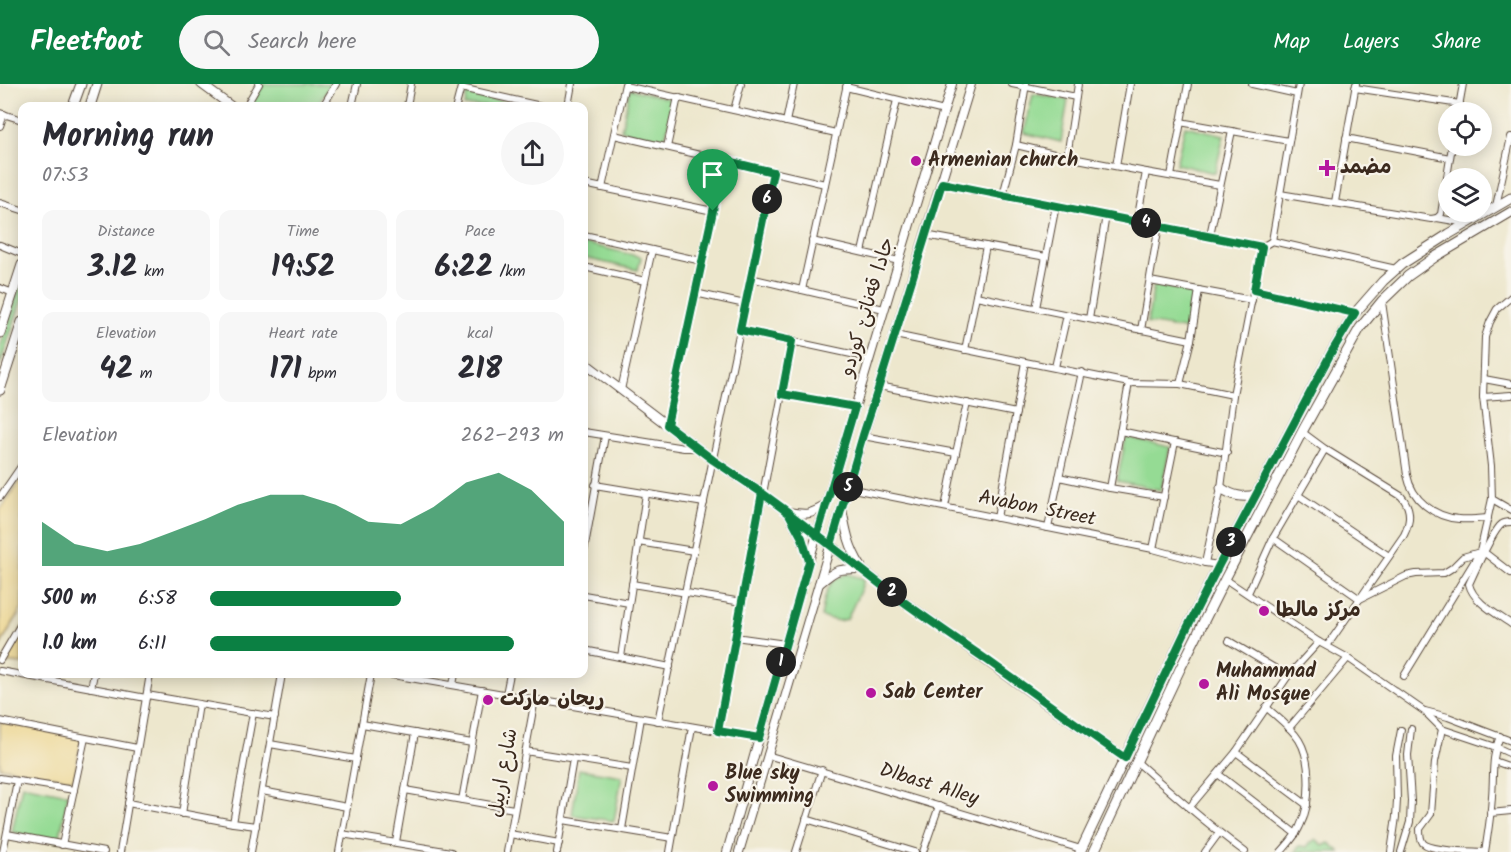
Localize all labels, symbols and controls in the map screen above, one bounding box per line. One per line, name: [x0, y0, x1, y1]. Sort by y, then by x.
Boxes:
search box: [179, 15, 599, 69]
text: Fleetfoot: [30, 20, 143, 65]
text: Search here: [248, 25, 356, 60]
icon: search: [200, 26, 233, 59]
text: Map: [1273, 26, 1310, 59]
text: Layers: [1343, 26, 1399, 59]
text: Share: [1432, 26, 1481, 59]
map controls: [1438, 102, 1492, 222]
button: locate: [1438, 102, 1492, 156]
text: Morning run: [42, 111, 214, 164]
button: share: [501, 122, 564, 185]
place label: Armenian church: [928, 145, 1078, 177]
pin: [687, 149, 738, 211]
place label: مضمد: [1340, 152, 1391, 184]
marker: Armenian church: [909, 154, 923, 168]
icon: arrive: [696, 158, 729, 191]
marker: مضمد: [1318, 159, 1336, 177]
text: 07:53: [42, 160, 88, 192]
button: layers: [1438, 168, 1492, 222]
pin: 6: [752, 184, 782, 214]
text: 6: [763, 186, 771, 211]
pin: 4: [1131, 208, 1161, 238]
text: 4: [1142, 210, 1150, 235]
text: Distance: [97, 219, 155, 244]
text: Time: [287, 219, 319, 244]
text: Pace: [465, 219, 495, 244]
street label: جادا قەناتێ کوردو: [831, 234, 904, 382]
text: 3.12: [88, 244, 138, 292]
text: 19:52: [271, 244, 335, 292]
text: 6:22: [435, 244, 493, 292]
text: km: [138, 259, 164, 284]
text: /km: [493, 259, 525, 284]
text: Elevation: [96, 321, 156, 346]
text: Heart rate: [268, 321, 338, 346]
text: kcal: [467, 321, 493, 346]
text: 42: [100, 346, 133, 394]
text: 171: [269, 346, 302, 394]
text: 218: [458, 346, 502, 394]
text: m: [133, 361, 153, 386]
text: bpm: [302, 361, 337, 386]
text: Elevation: [42, 420, 118, 452]
text: 262–293 m: [461, 420, 564, 452]
pin: 5: [833, 472, 863, 502]
text: 5: [844, 474, 852, 499]
street label: Avabon Street: [976, 482, 1099, 536]
pin: 3: [1216, 527, 1246, 557]
text: 3: [1227, 529, 1235, 554]
pin: 2: [877, 577, 907, 607]
text: 2: [887, 579, 897, 604]
text: 500 m: [42, 583, 97, 615]
text: 6:58: [138, 583, 177, 615]
place label: مركز مالطا: [1276, 595, 1361, 627]
marker: مركز مالطا: [1257, 604, 1271, 618]
text: 1.0 km: [42, 628, 97, 660]
text: 6:11: [138, 628, 167, 660]
pin: 1: [766, 647, 796, 677]
text: 1: [779, 649, 783, 674]
place label: Muhammad Ali Mosque: [1216, 656, 1317, 711]
place label: Sab Center: [883, 677, 983, 709]
marker: Muhammad Ali Mosque: [1197, 677, 1211, 691]
place label: ريحان ماركت: [500, 684, 604, 716]
marker: Sab Center: [864, 686, 878, 700]
marker: ريحان ماركت: [481, 693, 495, 707]
street label: شارع اربيل: [480, 726, 528, 820]
street label: Dlbast Alley: [875, 755, 983, 815]
place label: Blue sky Swimming: [725, 758, 814, 813]
marker: Blue sky Swimming: [706, 779, 720, 793]

